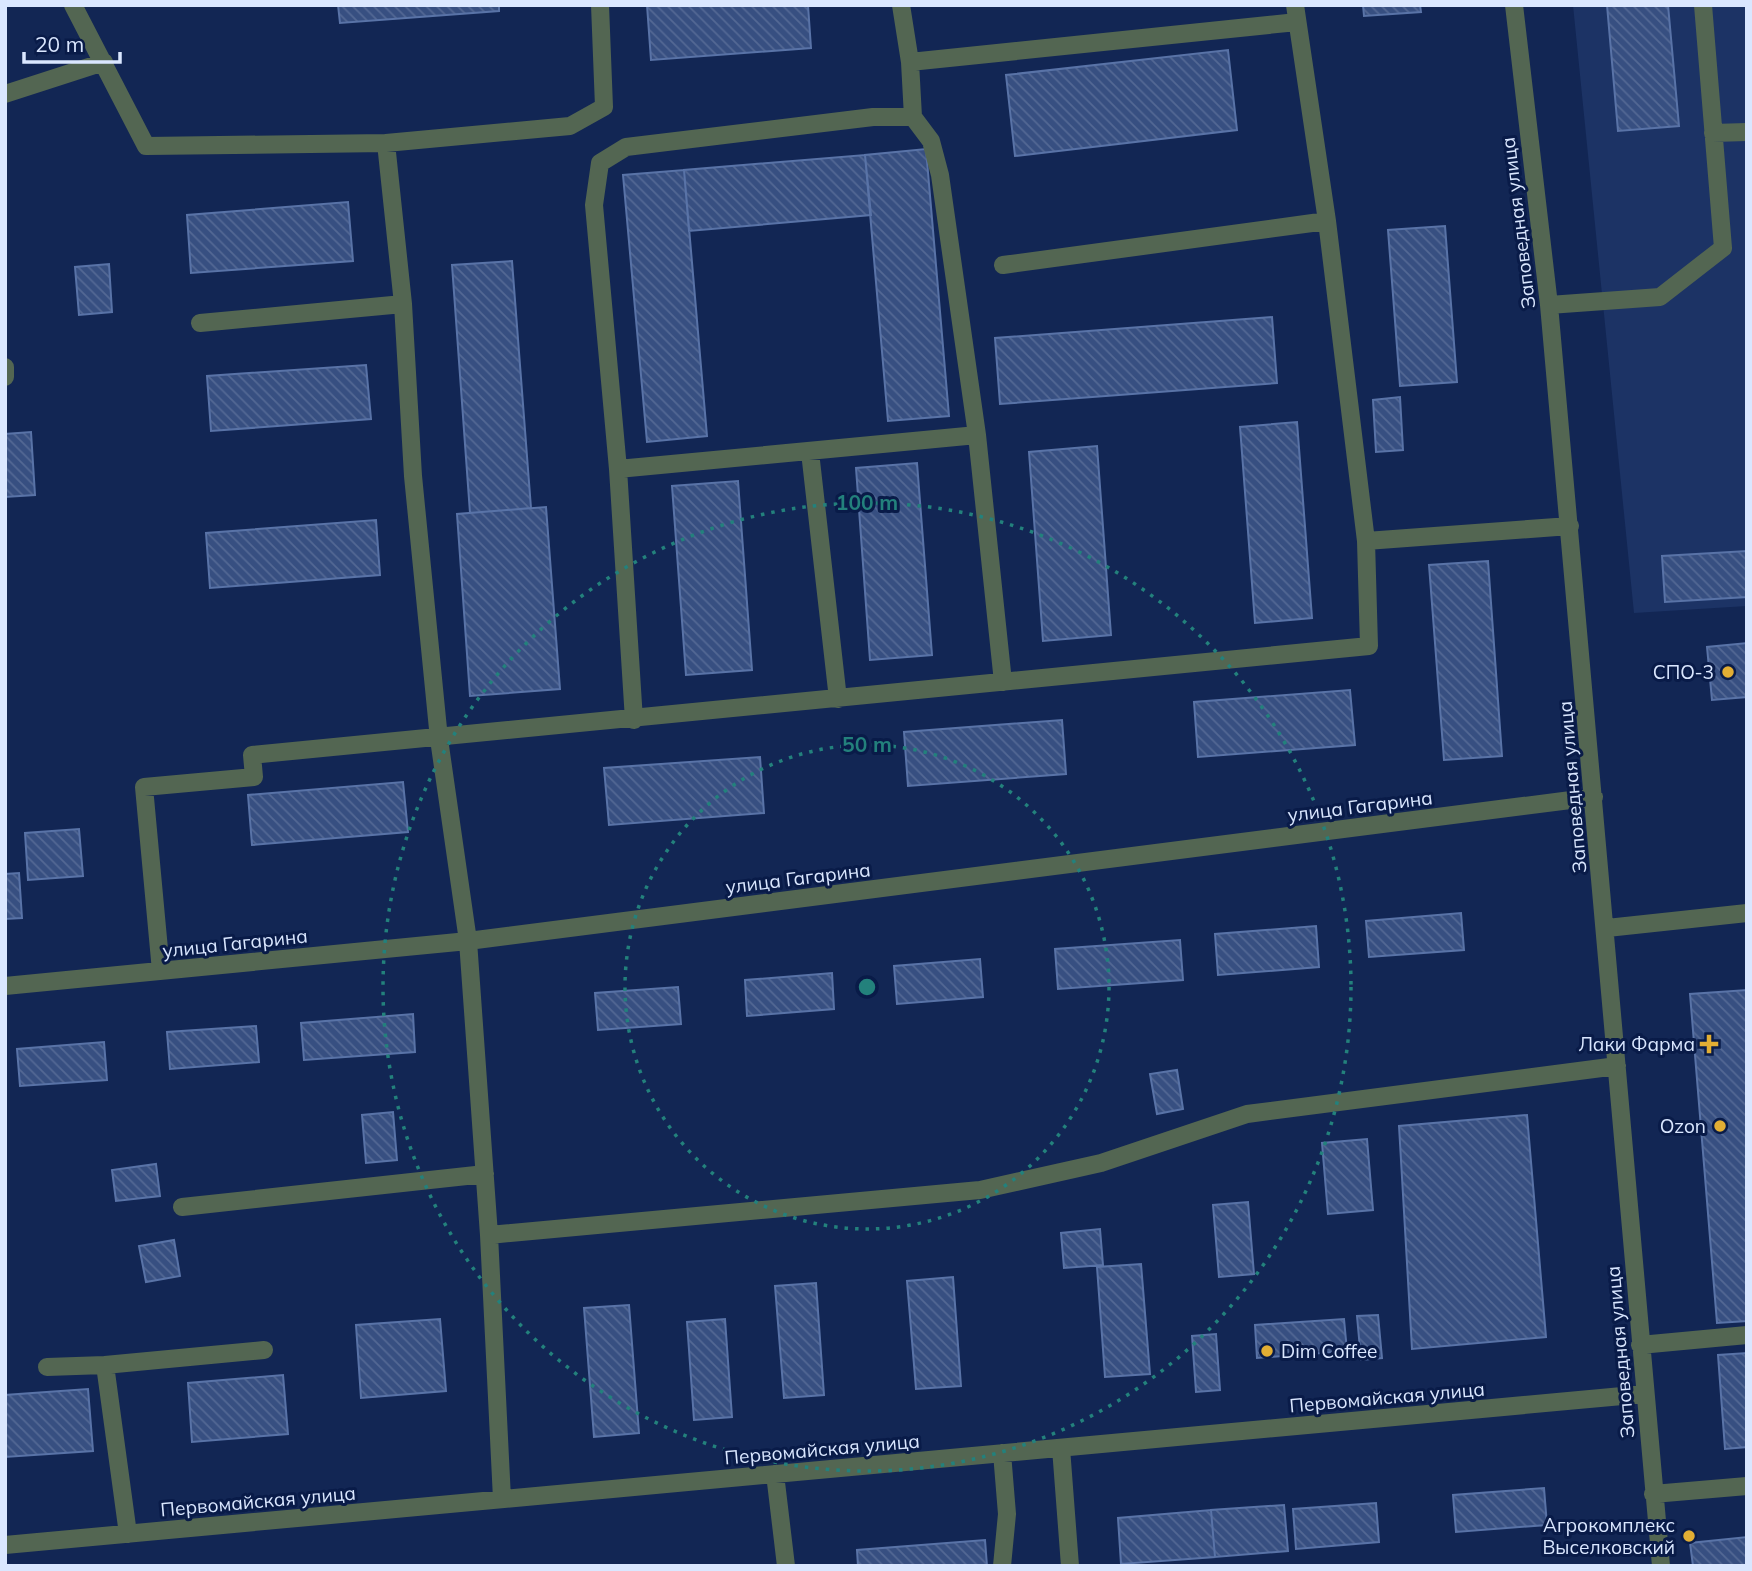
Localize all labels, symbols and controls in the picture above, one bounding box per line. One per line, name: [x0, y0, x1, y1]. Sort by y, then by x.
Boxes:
scale bar: [24, 21, 121, 65]
text: 20 m: [35, 31, 84, 57]
street label: Заповедная улица: [1496, 136, 1540, 310]
text: 100 m: [836, 489, 898, 515]
place label: СПО-3: [1653, 660, 1714, 684]
marker: СПО-3: [1720, 664, 1736, 680]
street label: Заповедная улица: [1553, 700, 1591, 874]
text: 50 m: [842, 731, 892, 757]
street label: улица Гагарина: [1286, 785, 1434, 827]
street label: улица Гагарина: [724, 857, 872, 899]
street label: улица Гагарина: [161, 923, 309, 963]
centre of rings: [855, 975, 879, 999]
place label: Лаки Фарма: [1578, 1032, 1695, 1056]
marker: Лаки Фарма: [1701, 1036, 1717, 1052]
place label: Ozon: [1660, 1114, 1706, 1138]
marker: Ozon: [1712, 1118, 1728, 1134]
street label: Заповедная улица: [1601, 1265, 1639, 1439]
place label: Dim Coffee: [1281, 1339, 1377, 1363]
marker: Dim Coffee: [1259, 1343, 1275, 1359]
street label: Первомайская улица: [1288, 1376, 1486, 1418]
street label: Первомайская улица: [723, 1428, 921, 1470]
street label: Первомайская улица: [159, 1480, 357, 1522]
place label: Агрокомплекс Выселковский: [1542, 1513, 1675, 1559]
marker: Агрокомплекс Выселковский: [1681, 1528, 1697, 1544]

